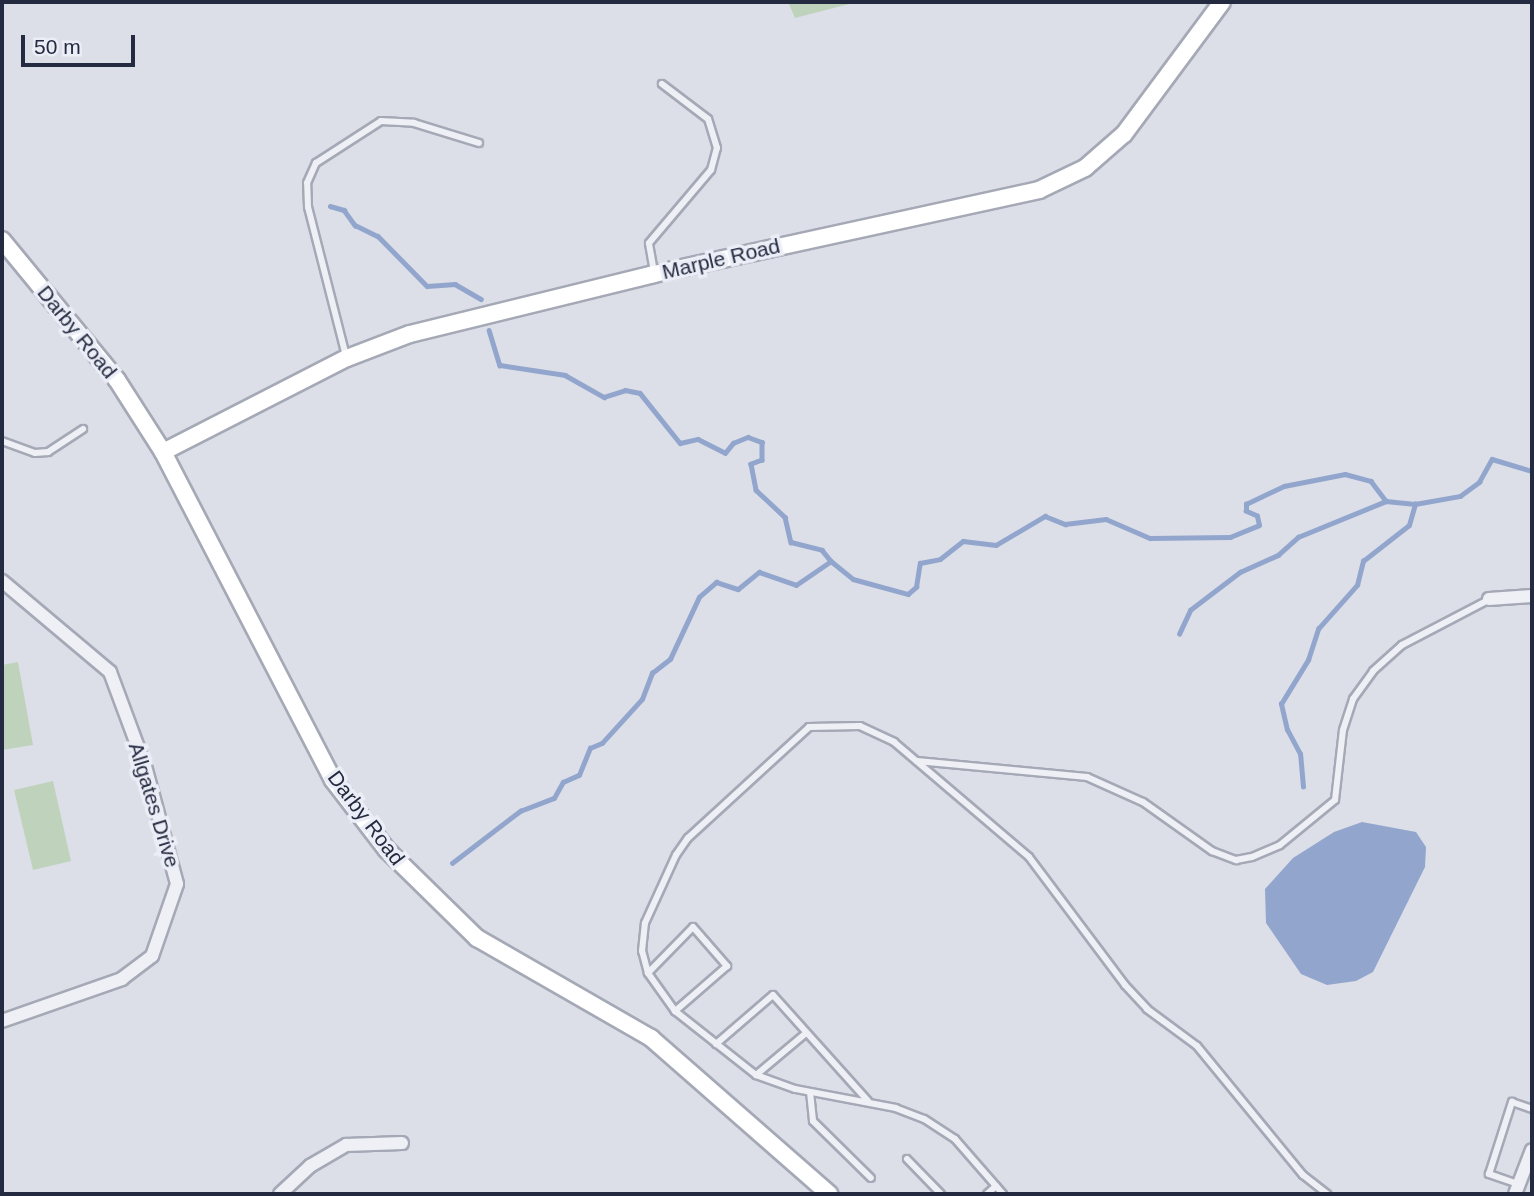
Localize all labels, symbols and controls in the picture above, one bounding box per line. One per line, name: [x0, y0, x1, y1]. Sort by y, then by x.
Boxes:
scale bar: [24, 21, 138, 65]
text: 50 m: [34, 35, 81, 58]
street label: Marple Road: [660, 233, 782, 285]
street label: Darby Road: [32, 281, 122, 383]
street label: Allgates Drive: [123, 739, 185, 871]
street label: Darby Road: [322, 766, 410, 870]

